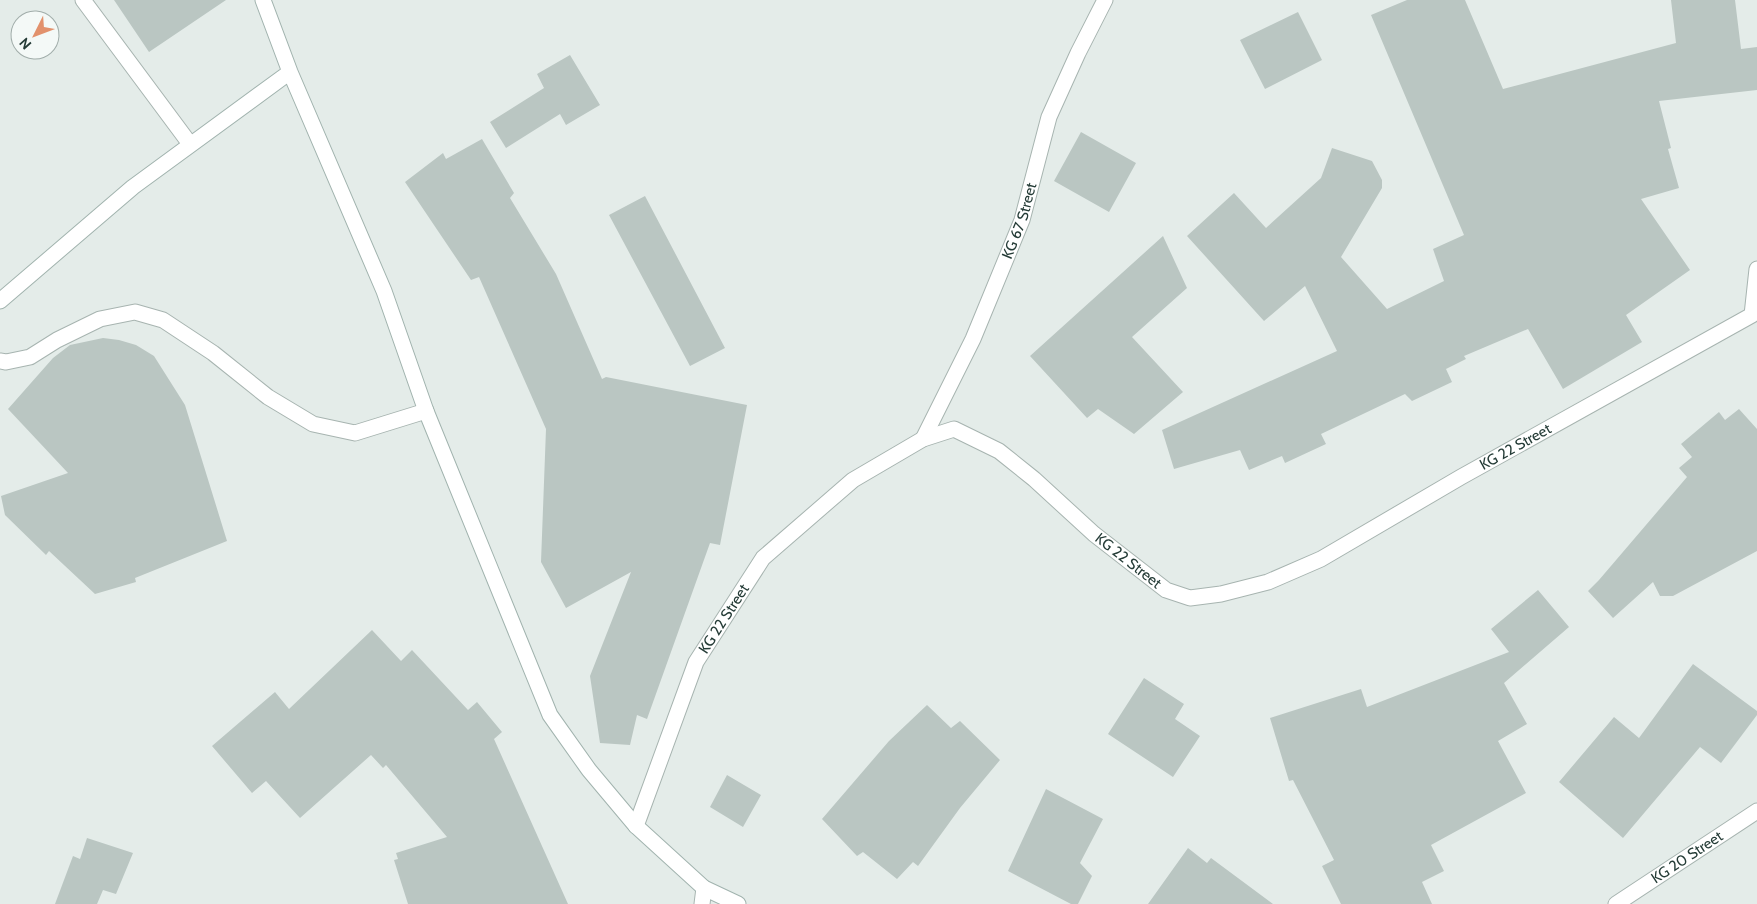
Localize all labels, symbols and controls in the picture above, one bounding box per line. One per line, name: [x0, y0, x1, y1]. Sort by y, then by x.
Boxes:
north arrow: [10, 10, 60, 60]
text: N: [15, 34, 35, 53]
street label: KG 67 Street: [998, 181, 1040, 262]
street label: KG 22 Street: [1476, 420, 1554, 474]
street label: KG 22 Street: [1092, 529, 1165, 592]
street label: KG 22 Street: [695, 581, 753, 657]
street label: KG 20 Street: [1648, 827, 1726, 887]

